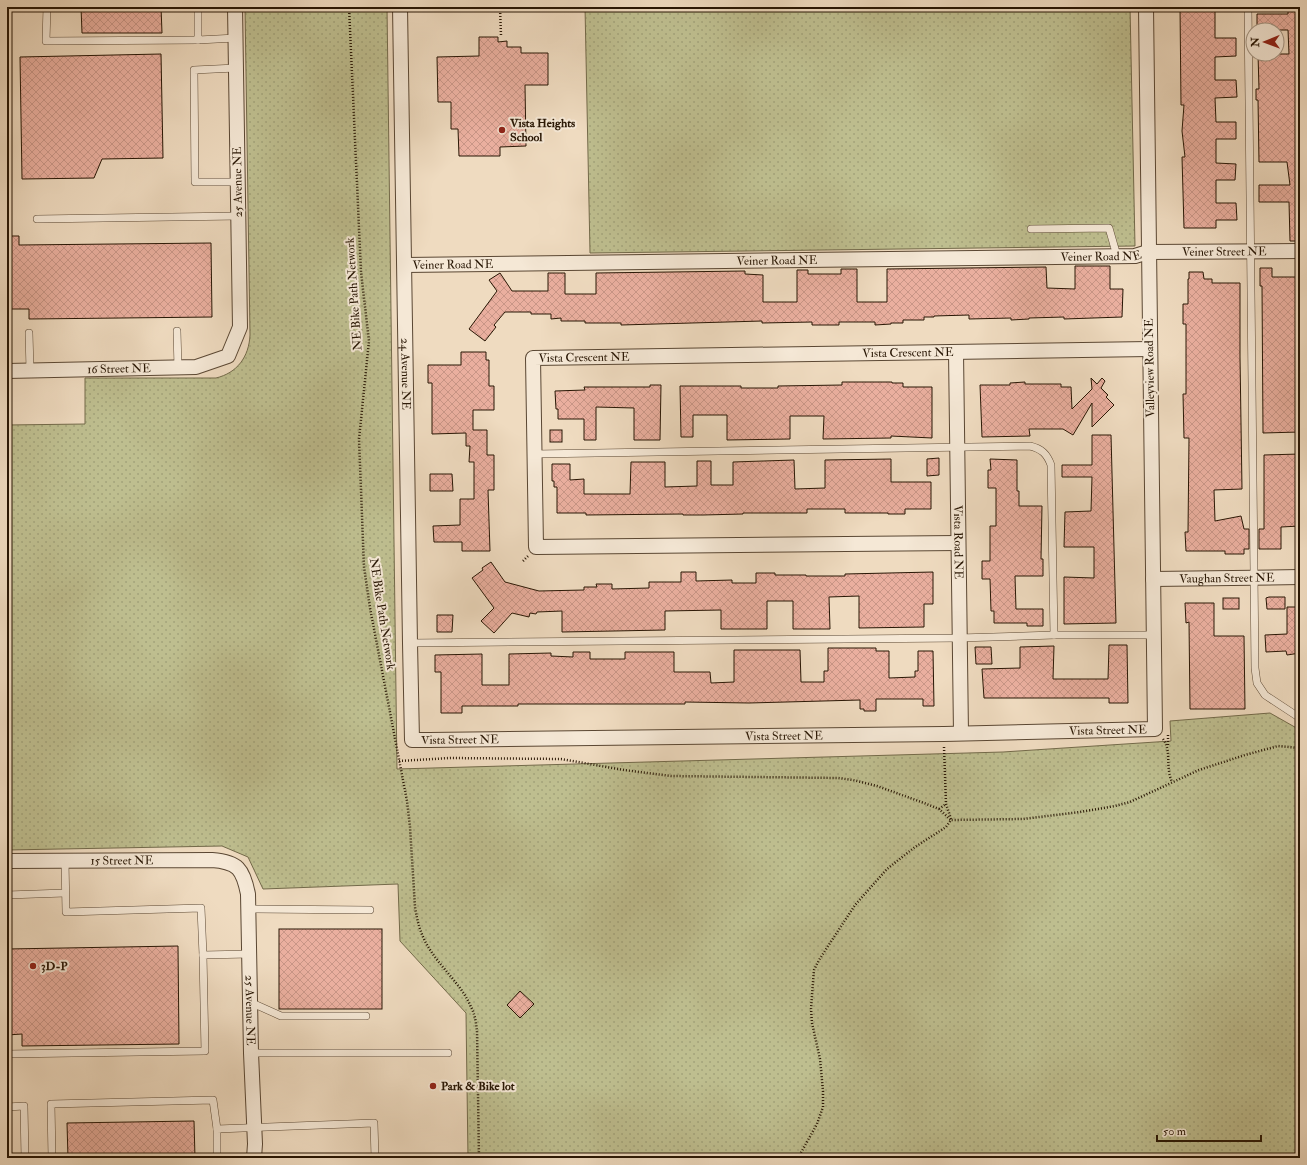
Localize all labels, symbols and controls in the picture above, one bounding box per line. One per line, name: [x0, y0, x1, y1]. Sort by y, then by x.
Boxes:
north arrow: [1245, 22, 1285, 62]
text: N: [1249, 36, 1262, 48]
place label: Vista Heights School: [509, 116, 575, 145]
marker: Vista Heights School: [497, 125, 507, 135]
street label: 25 Avenue NE: [230, 146, 246, 217]
street label: NE Bike Path Network: [343, 237, 365, 351]
street label: Veiner Street NE: [1182, 244, 1267, 259]
street label: Veiner Road NE: [1060, 247, 1144, 264]
street label: Veiner Road NE: [736, 252, 818, 268]
street label: Veiner Road NE: [412, 256, 494, 272]
street label: Valleyview Road NE: [1142, 318, 1158, 418]
street label: 24 Avenue NE: [398, 338, 414, 410]
street label: Vista Crescent NE: [862, 344, 954, 361]
street label: Vista Crescent NE: [538, 349, 630, 365]
street label: 16 Street NE: [87, 360, 151, 377]
street label: Vista Road NE: [951, 505, 966, 580]
street label: NE Bike Path Network: [366, 557, 398, 671]
street label: Vaughan Street NE: [1179, 570, 1275, 586]
street label: Vista Street NE: [1069, 722, 1147, 739]
street label: Vista Street NE: [745, 728, 823, 744]
street label: Vista Street NE: [421, 732, 499, 748]
street label: 15 Street NE: [90, 853, 154, 868]
place label: 3D-P: [41, 959, 67, 974]
marker: 3D-P: [28, 961, 38, 971]
street label: 25 Avenue NE: [242, 975, 258, 1046]
place label: Park & Bike lot: [441, 1079, 515, 1094]
marker: Park & Bike lot: [428, 1081, 438, 1091]
scale bar: [1157, 1117, 1261, 1143]
text: 50 m: [1163, 1124, 1187, 1139]

